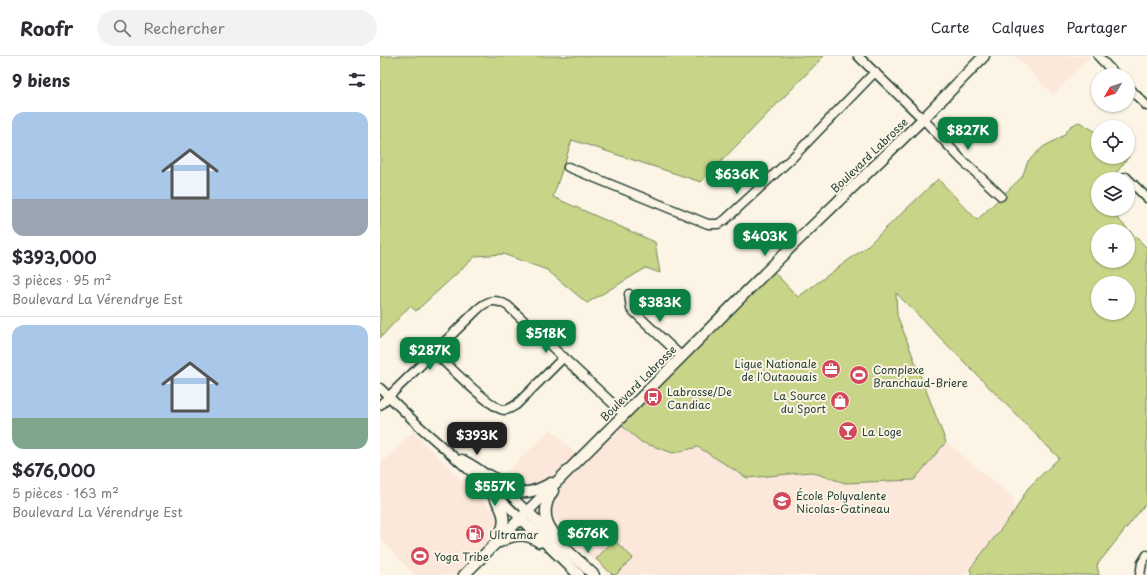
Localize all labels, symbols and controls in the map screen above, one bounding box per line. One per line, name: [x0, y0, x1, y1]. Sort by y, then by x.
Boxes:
search box: [97, 10, 377, 46]
text: Roofr: [20, 14, 73, 42]
text: Rechercher: [143, 16, 225, 39]
icon: search: [111, 17, 133, 39]
text: Carte: [931, 17, 970, 38]
text: Calques: [992, 17, 1044, 38]
text: Partager: [1066, 17, 1127, 38]
text: 9 biens: [12, 67, 70, 93]
north arrow: [1091, 68, 1135, 112]
map controls: [1091, 68, 1135, 320]
icon: filters: [346, 69, 368, 91]
street label: Boulevard Labrosse: [827, 113, 912, 196]
pin: $827K: [940, 117, 996, 151]
text: $827K: [947, 120, 989, 139]
button: locate: [1091, 120, 1135, 164]
icon: home: [154, 138, 226, 210]
pin: $636K: [709, 161, 765, 195]
text: $636K: [715, 164, 759, 183]
button: layers: [1091, 172, 1135, 216]
pin: $403K: [737, 223, 793, 257]
button: +: [1091, 224, 1135, 268]
text: $403K: [743, 226, 787, 245]
text: $393,000: [12, 244, 97, 270]
text: 3 pièces · 95 m²: [12, 270, 112, 289]
button: −: [1091, 276, 1135, 320]
text: Boulevard La Vérendrye Est: [12, 289, 183, 308]
pin: $383K: [632, 289, 688, 323]
text: $383K: [639, 292, 681, 311]
pin: $518K: [518, 320, 574, 354]
text: $518K: [526, 323, 566, 342]
pin: $287K: [402, 337, 458, 371]
text: $287K: [409, 340, 451, 359]
street label: Boulevard Labrosse: [596, 341, 680, 425]
icon: home: [154, 351, 226, 423]
place label: Ligue Nationale de l'Outaouais: [734, 355, 817, 385]
office icon: Ligue Nationale de l'Outaouais: [820, 358, 842, 380]
place label: Complexe Branchaud-Briere: [873, 361, 968, 391]
sports icon: Complexe Branchaud-Briere: [848, 364, 870, 386]
place label: Labrosse/De Candiac: [667, 383, 732, 413]
bus stop icon: Labrosse/De Candiac: [642, 386, 664, 408]
place label: La Source du Sport: [773, 387, 827, 417]
shop icon: La Source du Sport: [829, 390, 851, 412]
bar icon: La Loge: [837, 420, 859, 442]
pin: $393K: [449, 422, 505, 456]
place label: La Loge: [862, 423, 902, 440]
text: $393K: [456, 425, 498, 444]
text: $676,000: [12, 457, 95, 483]
pin: $557K: [467, 473, 523, 507]
text: $557K: [474, 476, 516, 495]
text: 5 pièces · 163 m²: [12, 483, 119, 502]
place label: École Polyvalente Nicolas-Gatineau: [796, 487, 890, 517]
school or university icon: École Polyvalente Nicolas-Gatineau: [771, 490, 793, 512]
text: Boulevard La Vérendrye Est: [12, 502, 183, 521]
pin: $676K: [560, 520, 616, 554]
fuel station icon: Ultramar: [464, 523, 486, 545]
text: $676K: [567, 523, 609, 542]
place label: Ultramar: [489, 526, 538, 543]
sports icon: Yoga Tribe: [409, 545, 431, 567]
place label: Yoga Tribe: [434, 548, 489, 565]

